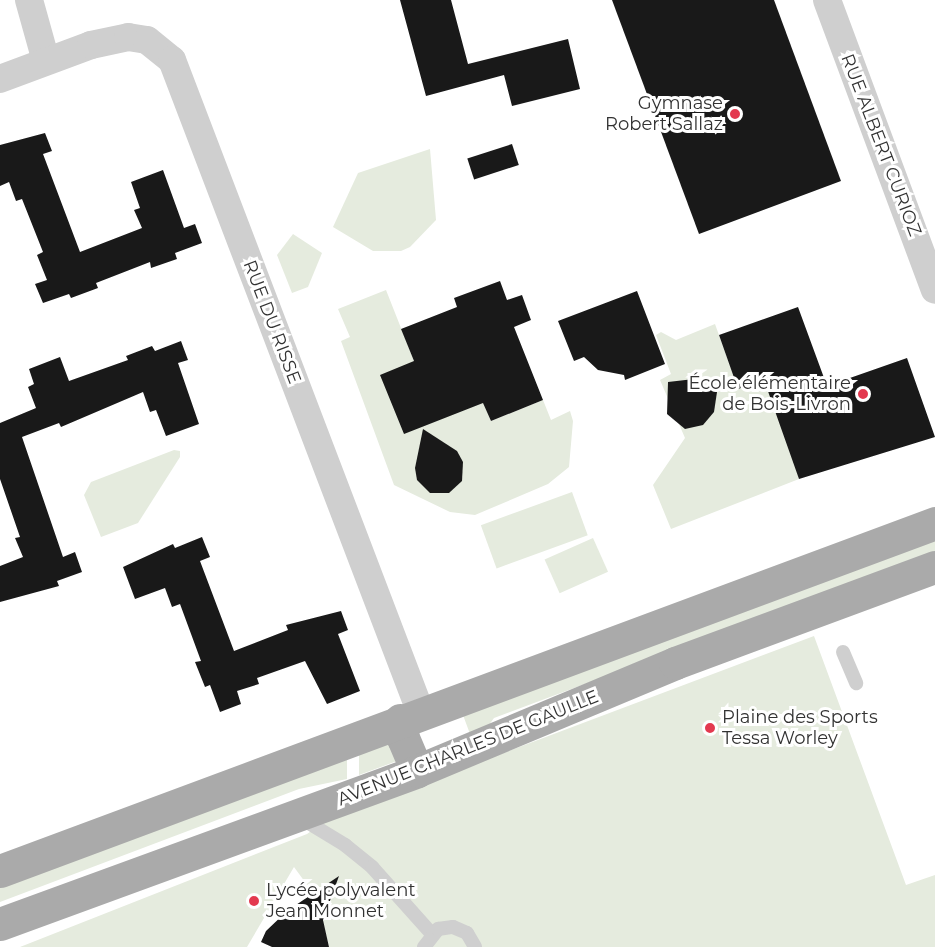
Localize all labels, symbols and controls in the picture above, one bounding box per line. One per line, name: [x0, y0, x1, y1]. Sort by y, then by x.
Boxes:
street label: RUE ALBERT CURIOZ: [836, 51, 926, 239]
place label: Gymnase Robert Sallaz: [605, 93, 723, 136]
marker: Gymnase Robert Sallaz: [728, 107, 742, 121]
street label: RUE DU RISSE: [239, 257, 305, 387]
place label: École élémentaire de Bois-Livron: [688, 373, 851, 416]
marker: École élémentaire de Bois-Livron: [856, 387, 870, 401]
street label: AVENUE CHARLES DE GAULLE: [334, 686, 602, 810]
place label: Plaine des Sports Tessa Worley: [722, 707, 878, 750]
marker: Plaine des Sports Tessa Worley: [703, 721, 717, 735]
place label: Lycée polyvalent Jean Monnet: [266, 880, 416, 922]
marker: Lycée polyvalent Jean Monnet: [247, 894, 261, 908]

